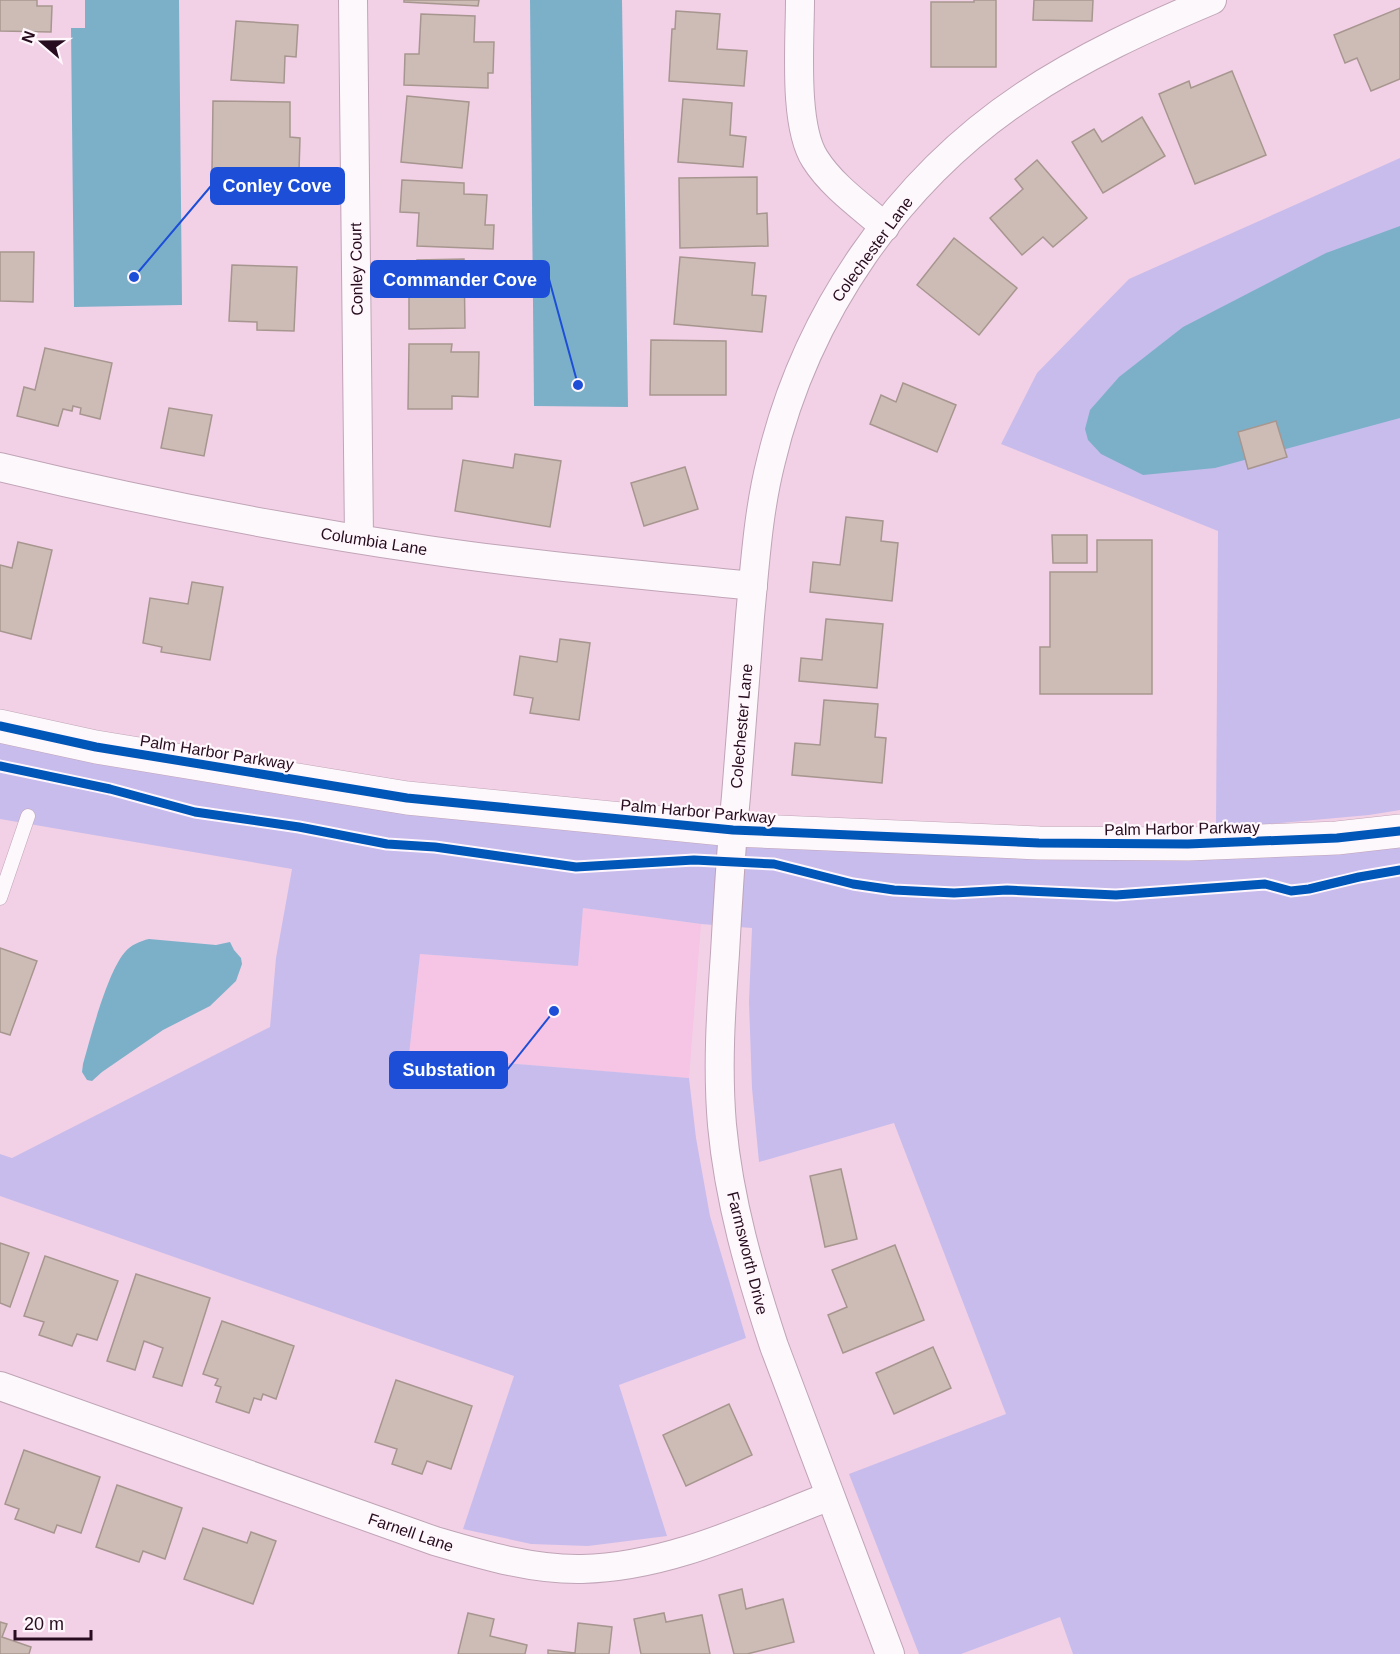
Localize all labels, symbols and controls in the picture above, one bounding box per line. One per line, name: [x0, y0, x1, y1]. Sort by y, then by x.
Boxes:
north arrow: [12, 12, 72, 72]
text: N: [18, 29, 38, 45]
callout: Conley Cove: [211, 168, 344, 204]
text: Conley Cove: [222, 176, 332, 196]
street label: Colechester Lane: [829, 193, 916, 305]
street label: Conley Court: [347, 222, 366, 316]
callout: Commander Cove: [371, 261, 549, 297]
text: Commander Cove: [383, 270, 537, 290]
street label: Columbia Lane: [319, 525, 429, 558]
street label: Colechester Lane: [728, 663, 755, 789]
street label: Palm Harbor Parkway: [139, 732, 295, 773]
street label: Palm Harbor Parkway: [620, 796, 776, 827]
street label: Palm Harbor Parkway: [1104, 819, 1260, 838]
callout: Substation: [390, 1052, 507, 1088]
text: Substation: [403, 1060, 496, 1080]
street label: Farmsworth Drive: [724, 1190, 771, 1317]
street label: Farnell Lane: [366, 1510, 456, 1555]
scale bar: [15, 1603, 92, 1641]
text: 20 m: [24, 1614, 64, 1634]

